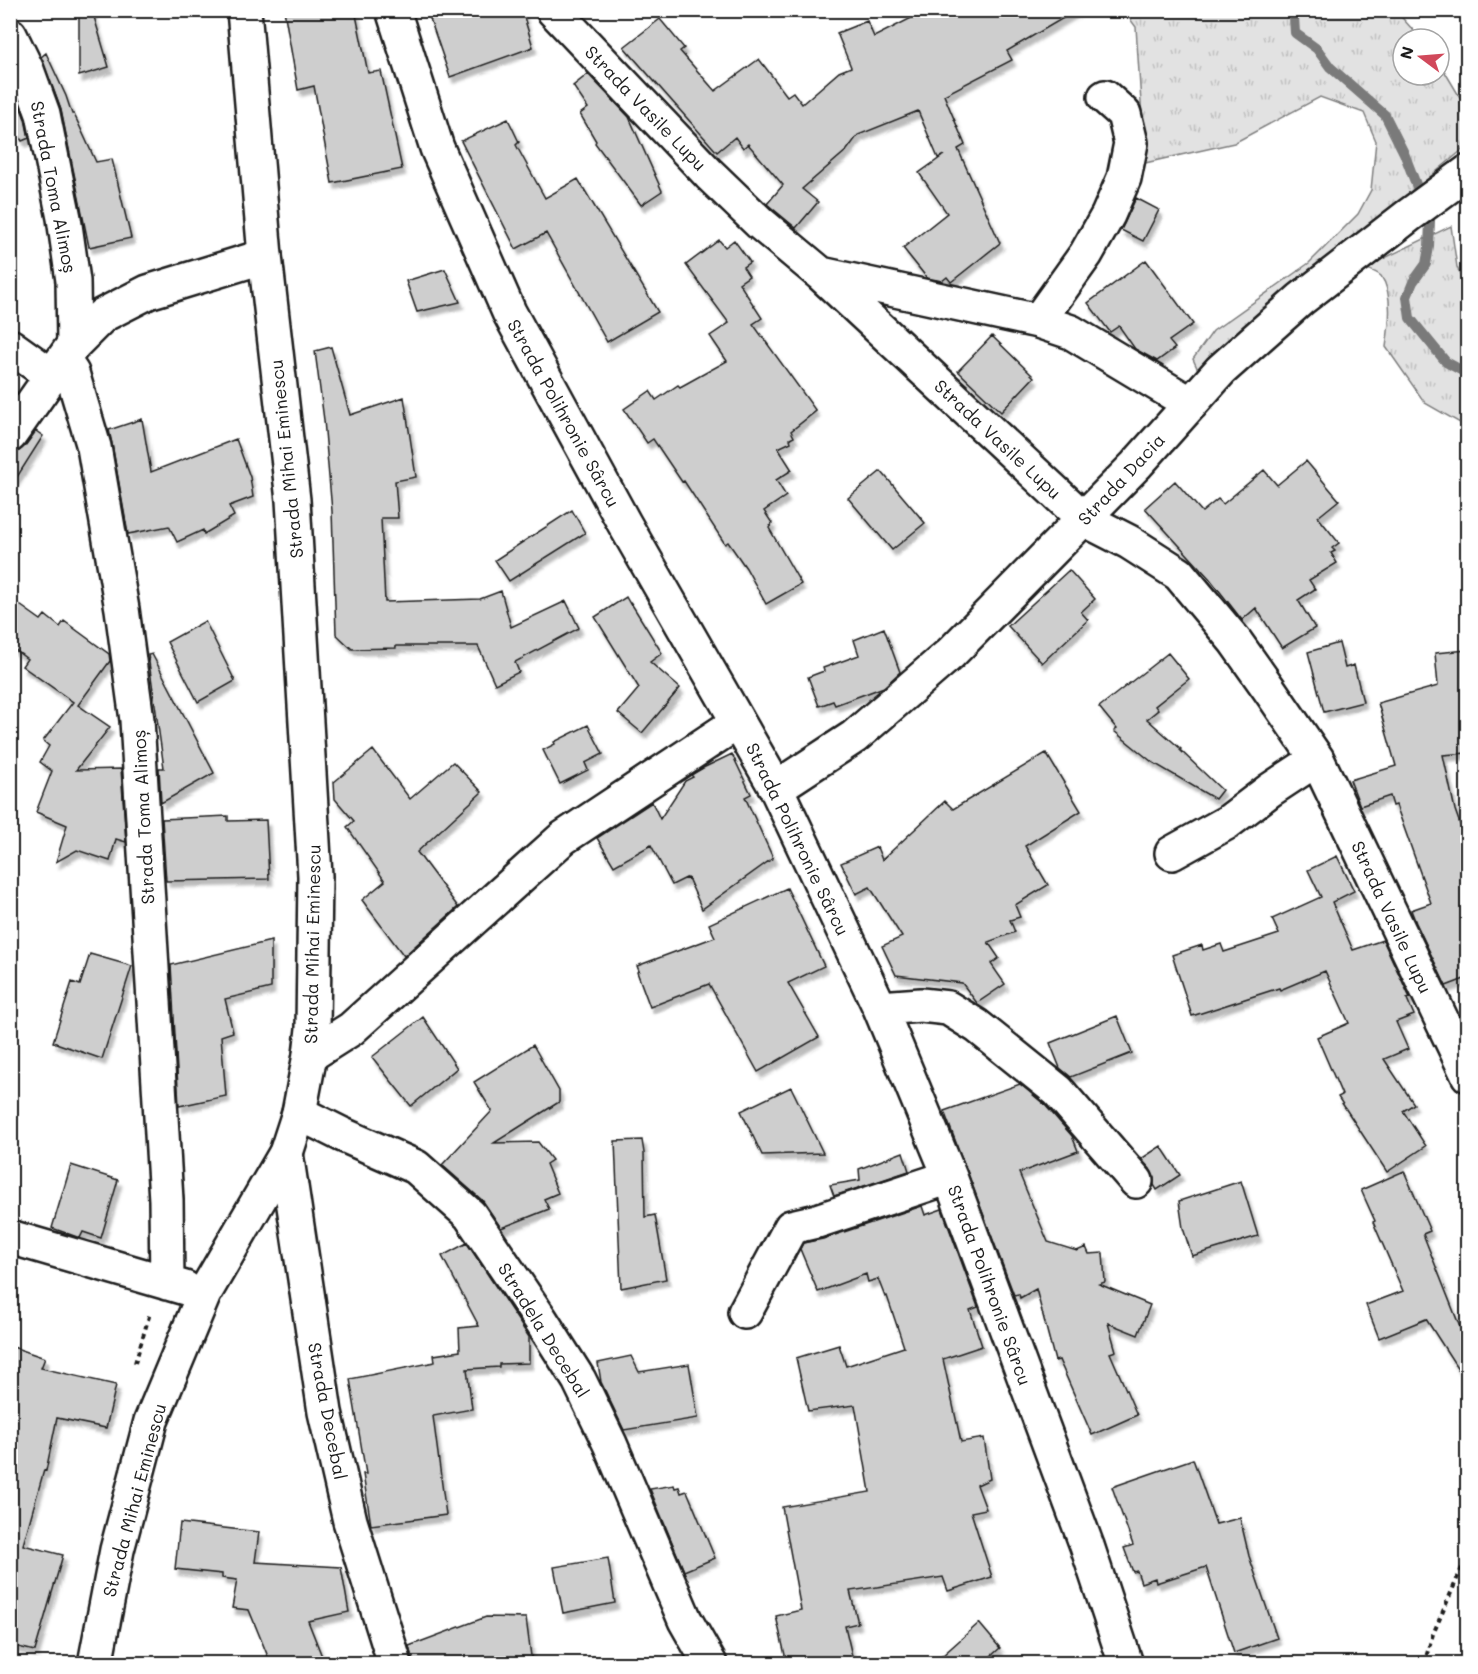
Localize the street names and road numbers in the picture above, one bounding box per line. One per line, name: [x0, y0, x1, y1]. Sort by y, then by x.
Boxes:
street label: Strada Vasile Lupu: [580, 40, 712, 176]
street label: Strada Toma Alimoș: [26, 99, 82, 275]
street label: Strada Polihronie Sârcu: [502, 315, 626, 511]
street label: Strada Mihai Eminescu: [264, 358, 308, 560]
street label: Strada Vasile Lupu: [929, 374, 1067, 504]
street label: Strada Dacia: [1072, 428, 1170, 530]
street label: Strada Toma Alimoș: [126, 729, 160, 905]
street label: Strada Polihronie Sârcu: [741, 739, 855, 939]
street label: Strada Vasile Lupu: [1346, 837, 1438, 997]
street label: Strada Mihai Eminescu: [298, 844, 326, 1044]
street label: Strada Polihronie Sârcu: [943, 1182, 1037, 1388]
street label: Stradela Decebal: [493, 1258, 595, 1402]
street label: Strada Decebal: [303, 1340, 353, 1482]
street label: Strada Mihai Eminescu: [97, 1400, 171, 1600]

